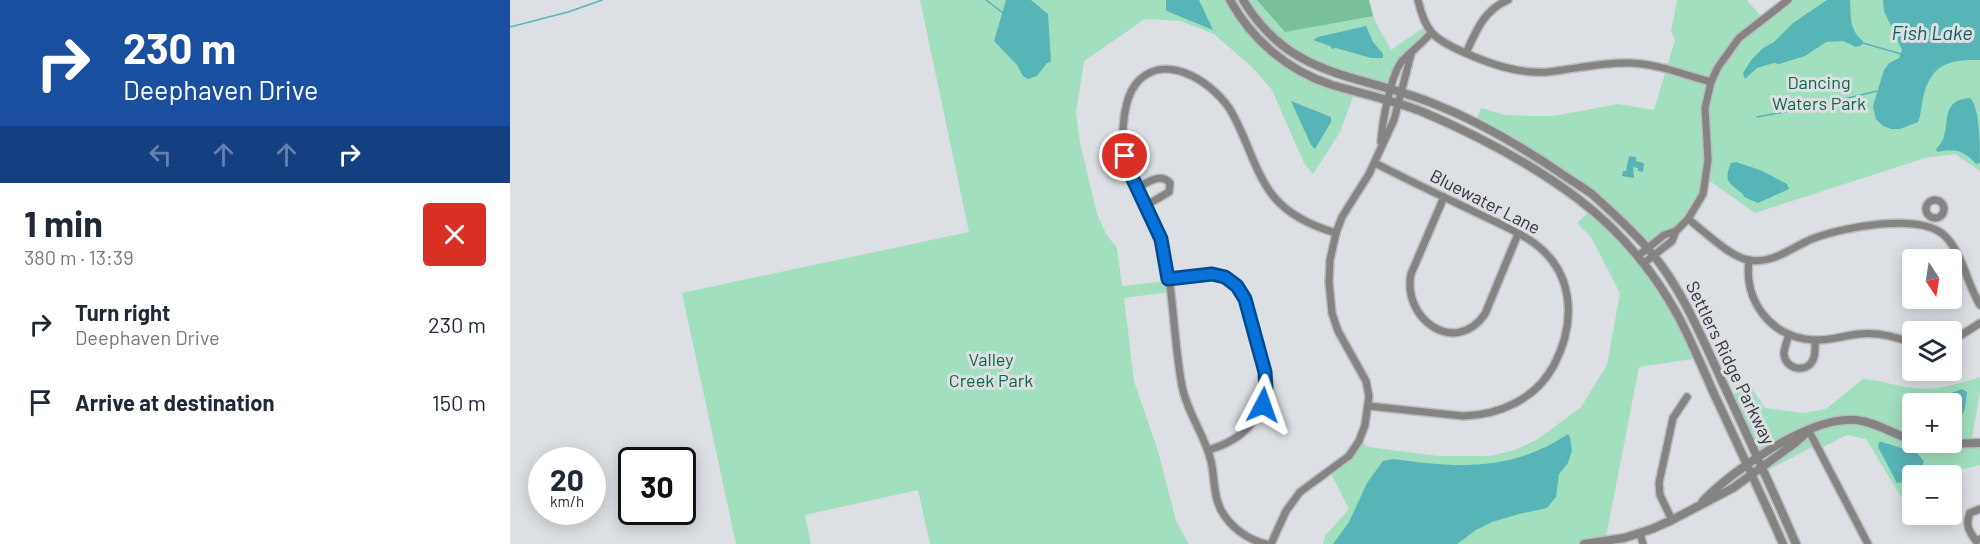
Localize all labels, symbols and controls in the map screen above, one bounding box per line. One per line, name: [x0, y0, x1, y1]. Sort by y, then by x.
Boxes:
water label: Fish Lake: [1892, 20, 1972, 44]
text: 230 m: [123, 22, 236, 72]
icon: right: [24, 24, 102, 102]
park label: Dancing Waters Park: [1772, 71, 1866, 114]
text: Deephaven Drive: [123, 73, 318, 105]
pin: [1099, 130, 1150, 181]
icon: left: [144, 138, 177, 171]
icon: ahead: [207, 138, 240, 171]
icon: ahead: [270, 138, 303, 171]
icon: right: [333, 138, 366, 171]
icon: arrive: [1108, 139, 1141, 172]
street label: Bluewater Lane: [1427, 164, 1544, 238]
text: 1 min: [24, 201, 103, 244]
button: close: [423, 203, 486, 266]
text: 380 m · 13:39: [24, 245, 134, 269]
north arrow: [1902, 249, 1962, 309]
map controls: [1902, 249, 1962, 525]
street label: Settlers Ridge Parkway: [1682, 277, 1780, 448]
text: Turn right: [75, 299, 170, 325]
icon: right: [24, 308, 57, 341]
text: 230 m: [428, 311, 486, 337]
button: layers: [1902, 321, 1962, 381]
text: Deephaven Drive: [75, 325, 220, 349]
park label: Valley Creek Park: [949, 348, 1033, 391]
position arrow: [1231, 373, 1295, 437]
icon: arrive: [24, 386, 57, 419]
text: Arrive at destination: [75, 389, 274, 415]
text: 150 m: [432, 389, 486, 415]
button: +: [1902, 393, 1962, 453]
speed limit sign: 30: [618, 447, 696, 525]
text: 20: [550, 461, 584, 497]
button: −: [1902, 465, 1962, 525]
text: km/h: [550, 492, 584, 510]

